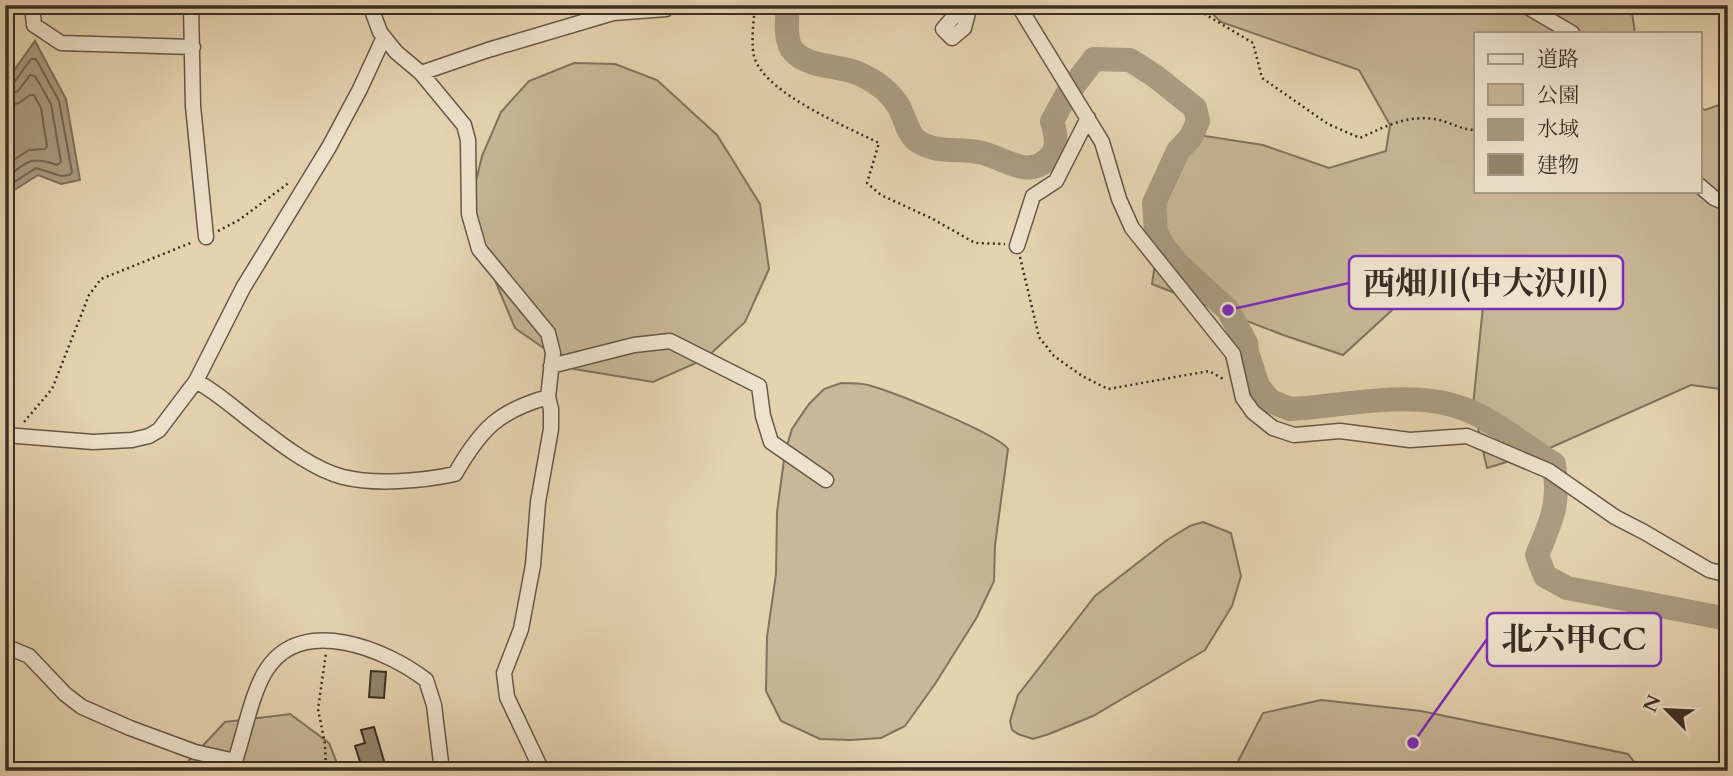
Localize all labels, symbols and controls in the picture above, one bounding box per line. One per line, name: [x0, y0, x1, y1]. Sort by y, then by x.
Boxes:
legend: [1474, 32, 1702, 192]
text: 道路: [1537, 45, 1579, 74]
text: 公園: [1537, 81, 1579, 110]
text: 水域: [1537, 115, 1579, 144]
text: 建物: [1537, 151, 1579, 180]
callout: 西畑川(中大沢川): [1349, 256, 1623, 309]
text: 西畑川(中大沢川): [1363, 262, 1609, 306]
callout: 北六甲CC: [1487, 613, 1661, 666]
text: 北六甲CC: [1501, 618, 1647, 662]
north arrow: [1632, 674, 1702, 744]
text: N: [1637, 690, 1668, 716]

